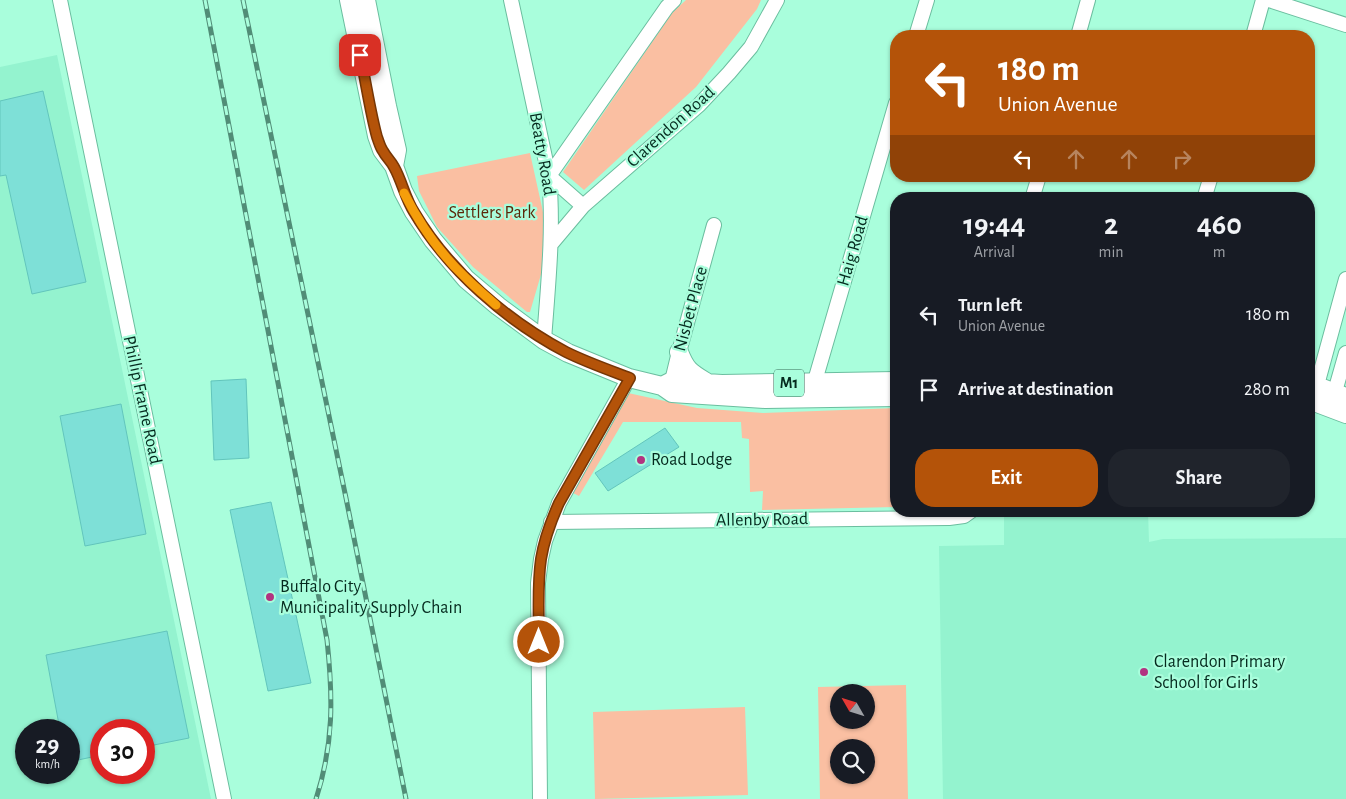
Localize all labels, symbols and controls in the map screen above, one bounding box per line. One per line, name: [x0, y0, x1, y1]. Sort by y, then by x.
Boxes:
pin: [339, 34, 381, 76]
icon: arrive: [346, 41, 374, 69]
icon: left: [915, 50, 980, 115]
text: 180 m: [998, 52, 1080, 87]
street label: Clarendon Road: [624, 83, 718, 171]
text: Union Avenue: [998, 93, 1118, 115]
street label: Beatty Road: [526, 111, 558, 197]
icon: left: [1009, 145, 1037, 173]
icon: ahead: [1062, 145, 1090, 173]
icon: ahead: [1115, 145, 1143, 173]
icon: right: [1168, 145, 1196, 173]
park label: Settlers Park: [448, 204, 536, 222]
text: 19:44: [963, 210, 1025, 240]
text: 2: [1104, 210, 1118, 240]
text: 460: [1197, 210, 1242, 240]
street label: Haig Road: [834, 214, 872, 288]
text: Arrival: [974, 244, 1015, 260]
text: min: [1099, 244, 1124, 260]
text: m: [1213, 244, 1226, 260]
street label: Nisbet Place: [671, 265, 711, 353]
text: Turn left: [958, 296, 1022, 315]
icon: left: [915, 301, 943, 329]
text: 180 m: [1246, 305, 1290, 324]
text: Union Avenue: [958, 318, 1045, 334]
street label: Phillip Frame Road: [120, 334, 164, 466]
road number: M1: [774, 369, 804, 396]
icon: arrive: [915, 376, 943, 404]
text: Arrive at destination: [958, 380, 1114, 399]
text: 280 m: [1244, 380, 1290, 399]
button: Exit: [915, 449, 1098, 507]
button: Share: [1108, 449, 1290, 507]
place label: Road Lodge: [651, 451, 732, 469]
marker: Road Lodge: [635, 454, 647, 466]
street label: Allenby Road: [716, 510, 808, 530]
place label: Buffalo City Municipality Supply Chain: [280, 578, 462, 617]
marker: Buffalo City Municipality Supply Chain: [264, 591, 276, 603]
position arrow: [512, 615, 564, 667]
place label: Clarendon Primary School for Girls: [1154, 653, 1285, 692]
marker: Clarendon Primary School for Girls: [1138, 666, 1150, 678]
north arrow: [830, 684, 875, 729]
map controls: [830, 684, 875, 784]
speed limit sign: 30: [90, 719, 155, 784]
text: 29: [36, 733, 59, 758]
button: search: [830, 739, 875, 784]
text: km/h: [35, 758, 60, 770]

